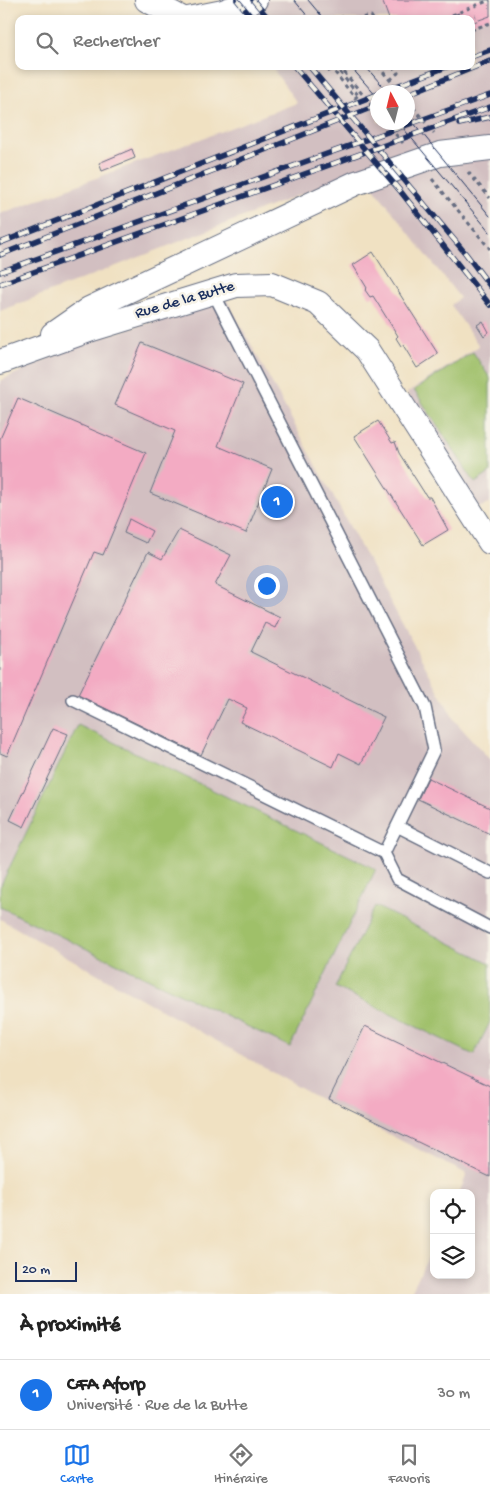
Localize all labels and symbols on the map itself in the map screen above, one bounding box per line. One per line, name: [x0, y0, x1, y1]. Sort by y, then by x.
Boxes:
north arrow: [370, 85, 415, 130]
street label: Rue de la Butte: [133, 278, 238, 324]
pin: 1: [261, 483, 293, 521]
your location: [254, 573, 280, 599]
scale bar: [15, 1259, 78, 1282]

